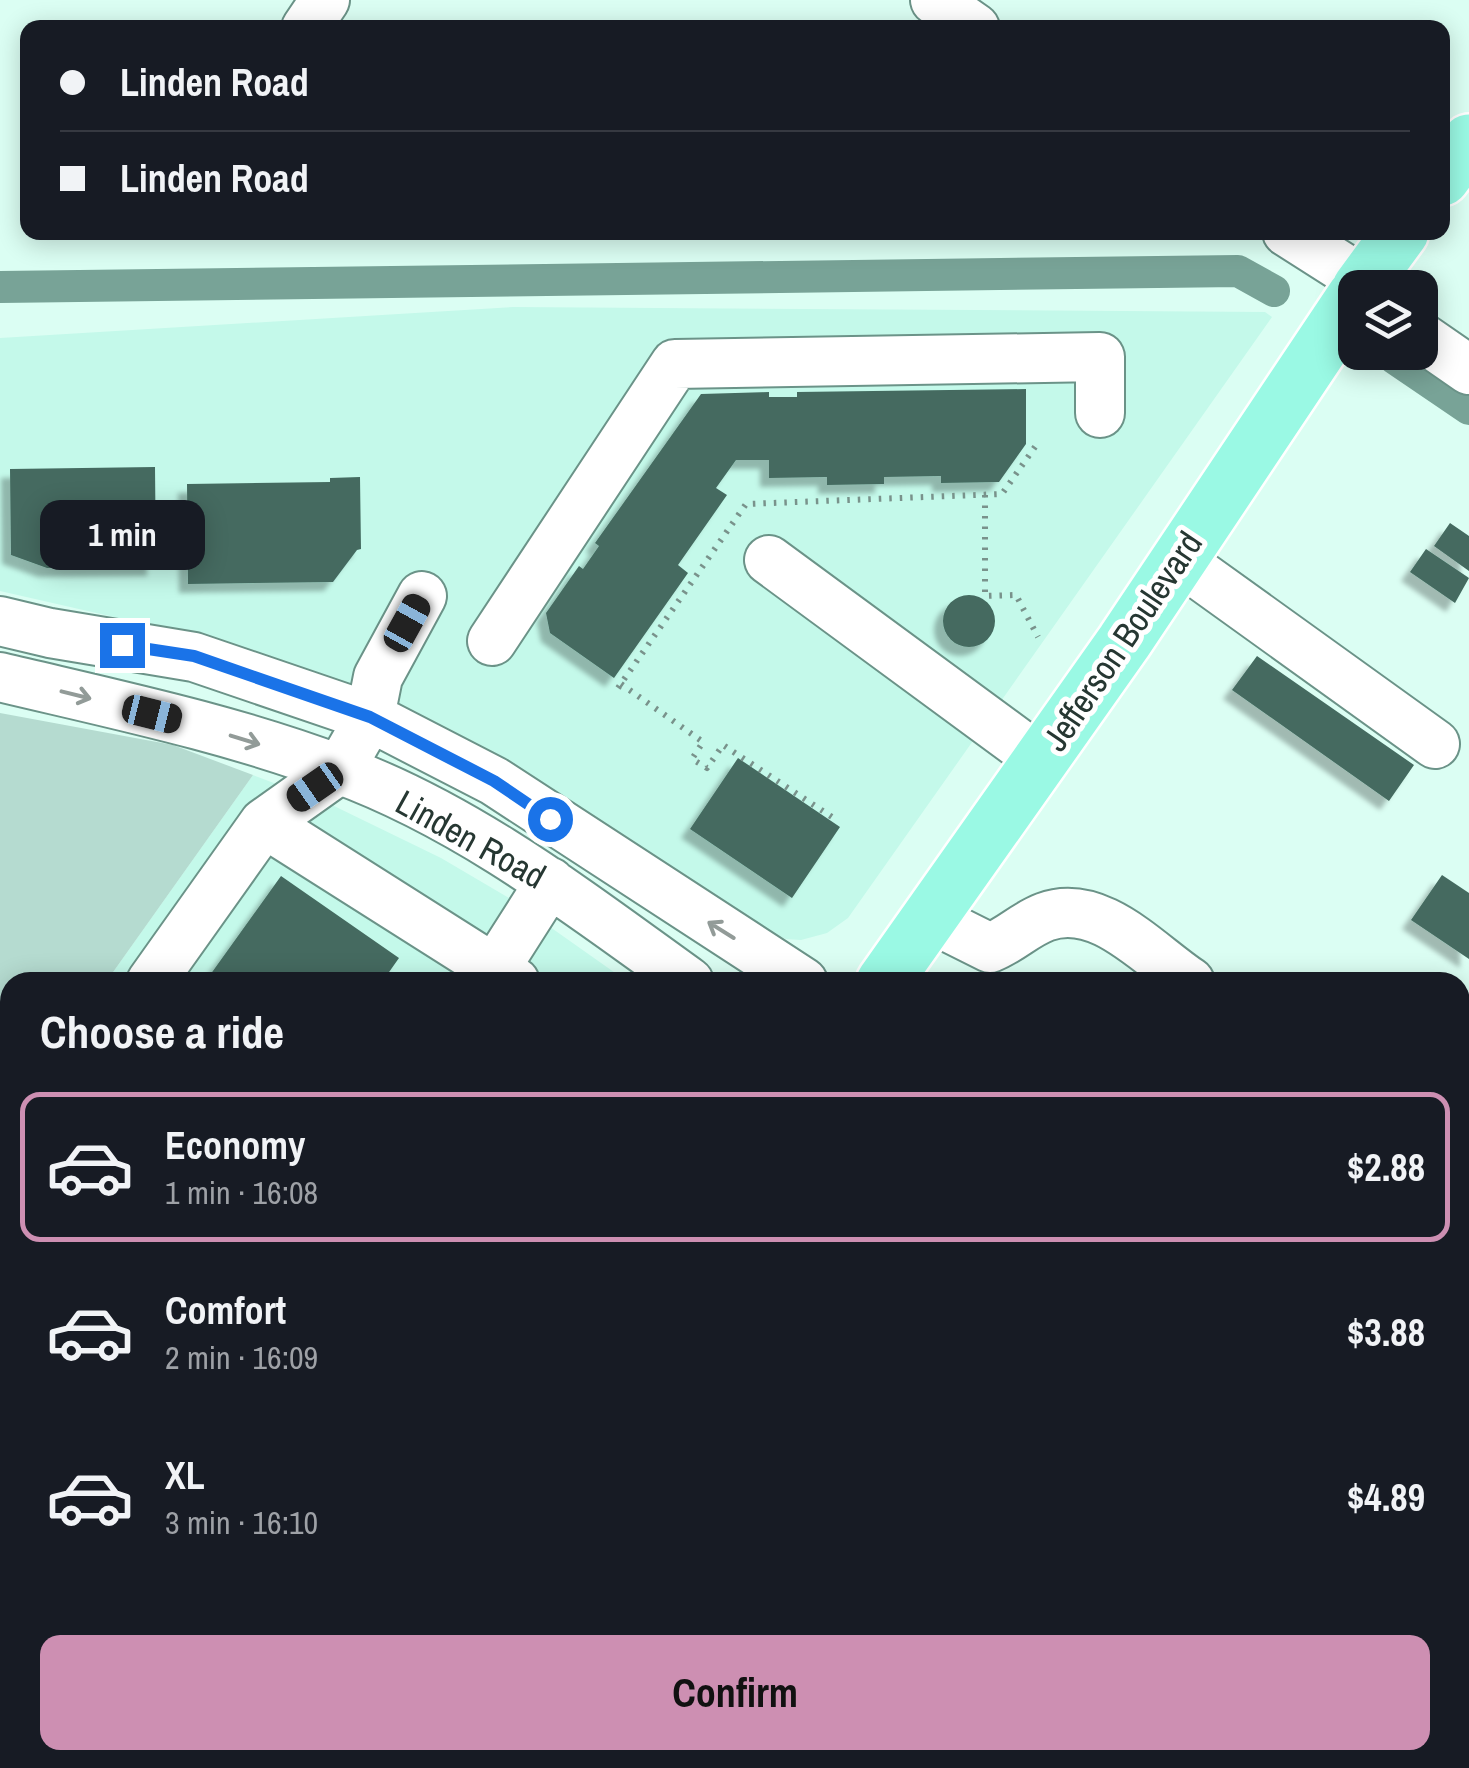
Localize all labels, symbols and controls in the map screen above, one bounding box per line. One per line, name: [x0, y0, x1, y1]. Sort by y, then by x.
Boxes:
text: Linden Road: [120, 57, 309, 108]
text: Linden Road: [120, 153, 309, 204]
map controls: [1338, 270, 1438, 370]
button: layers: [1338, 270, 1438, 370]
callout: 1 min: [39, 500, 204, 570]
text: 1 min: [88, 513, 157, 556]
street label: Jefferson Boulevard: [1031, 522, 1213, 760]
car: [379, 589, 435, 657]
route end: [100, 623, 145, 668]
one-way arrow: [59, 687, 91, 705]
car: [119, 692, 185, 736]
one-way arrow: [229, 732, 261, 750]
car: [282, 758, 348, 816]
street label: Linden Road: [388, 779, 554, 899]
route start: [528, 797, 573, 842]
one-way arrow: [707, 920, 736, 941]
text: Choose a ride: [40, 1001, 284, 1062]
text: Economy: [165, 1120, 305, 1171]
icon: car: [45, 1122, 135, 1212]
text: $2.88: [1347, 1142, 1425, 1193]
text: 1 min · 16:08: [165, 1171, 318, 1214]
text: Comfort: [165, 1285, 286, 1336]
icon: car: [45, 1287, 135, 1377]
text: $3.88: [1347, 1307, 1425, 1358]
text: 2 min · 16:09: [165, 1336, 318, 1379]
text: XL: [165, 1450, 205, 1501]
icon: car: [45, 1452, 135, 1542]
text: $4.89: [1347, 1472, 1425, 1523]
text: 3 min · 16:10: [165, 1501, 318, 1544]
button: Confirm: [40, 1635, 1430, 1750]

